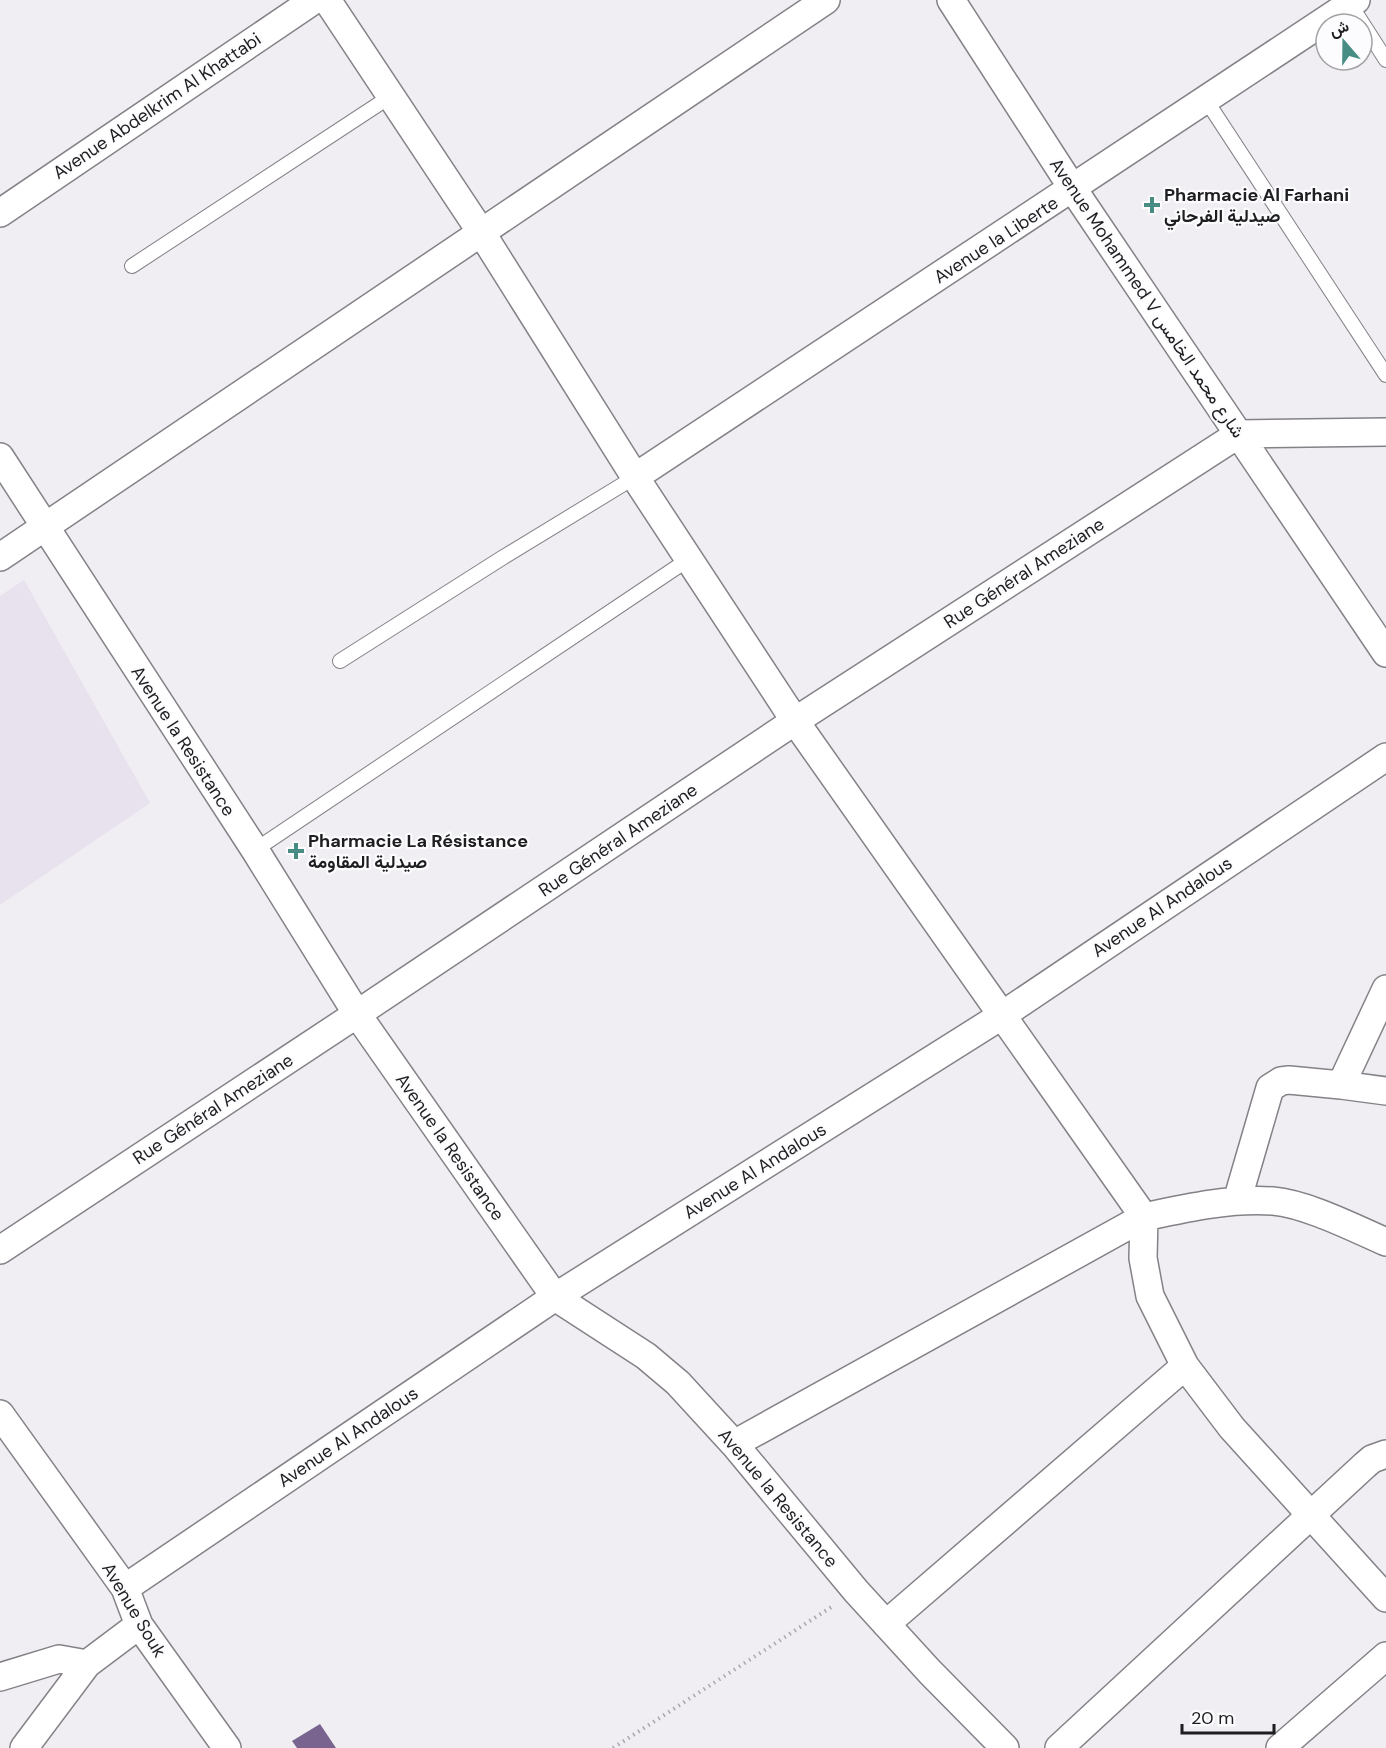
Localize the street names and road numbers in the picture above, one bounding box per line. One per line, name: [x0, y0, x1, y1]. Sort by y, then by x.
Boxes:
street label: Avenue Abdelkrim Al Khattabi: [48, 27, 266, 185]
street label: Avenue Mohammed V شارع محمد الخامس: [1044, 153, 1250, 443]
street label: Avenue la Liberte: [929, 191, 1063, 289]
street label: Rue Général Ameziane: [939, 512, 1109, 634]
street label: Avenue la Resistance: [125, 661, 241, 821]
street label: Rue Général Ameziane: [534, 778, 702, 902]
street label: Avenue Al Andalous: [1087, 851, 1237, 963]
street label: Rue Général Ameziane: [128, 1048, 298, 1170]
street label: Avenue la Resistance: [390, 1069, 510, 1225]
street label: Avenue Al Andalous: [679, 1117, 831, 1225]
street label: Avenue Al Andalous: [273, 1381, 423, 1493]
street label: Avenue la Resistance: [713, 1423, 843, 1573]
street label: Avenue Souk: [96, 1558, 172, 1662]

